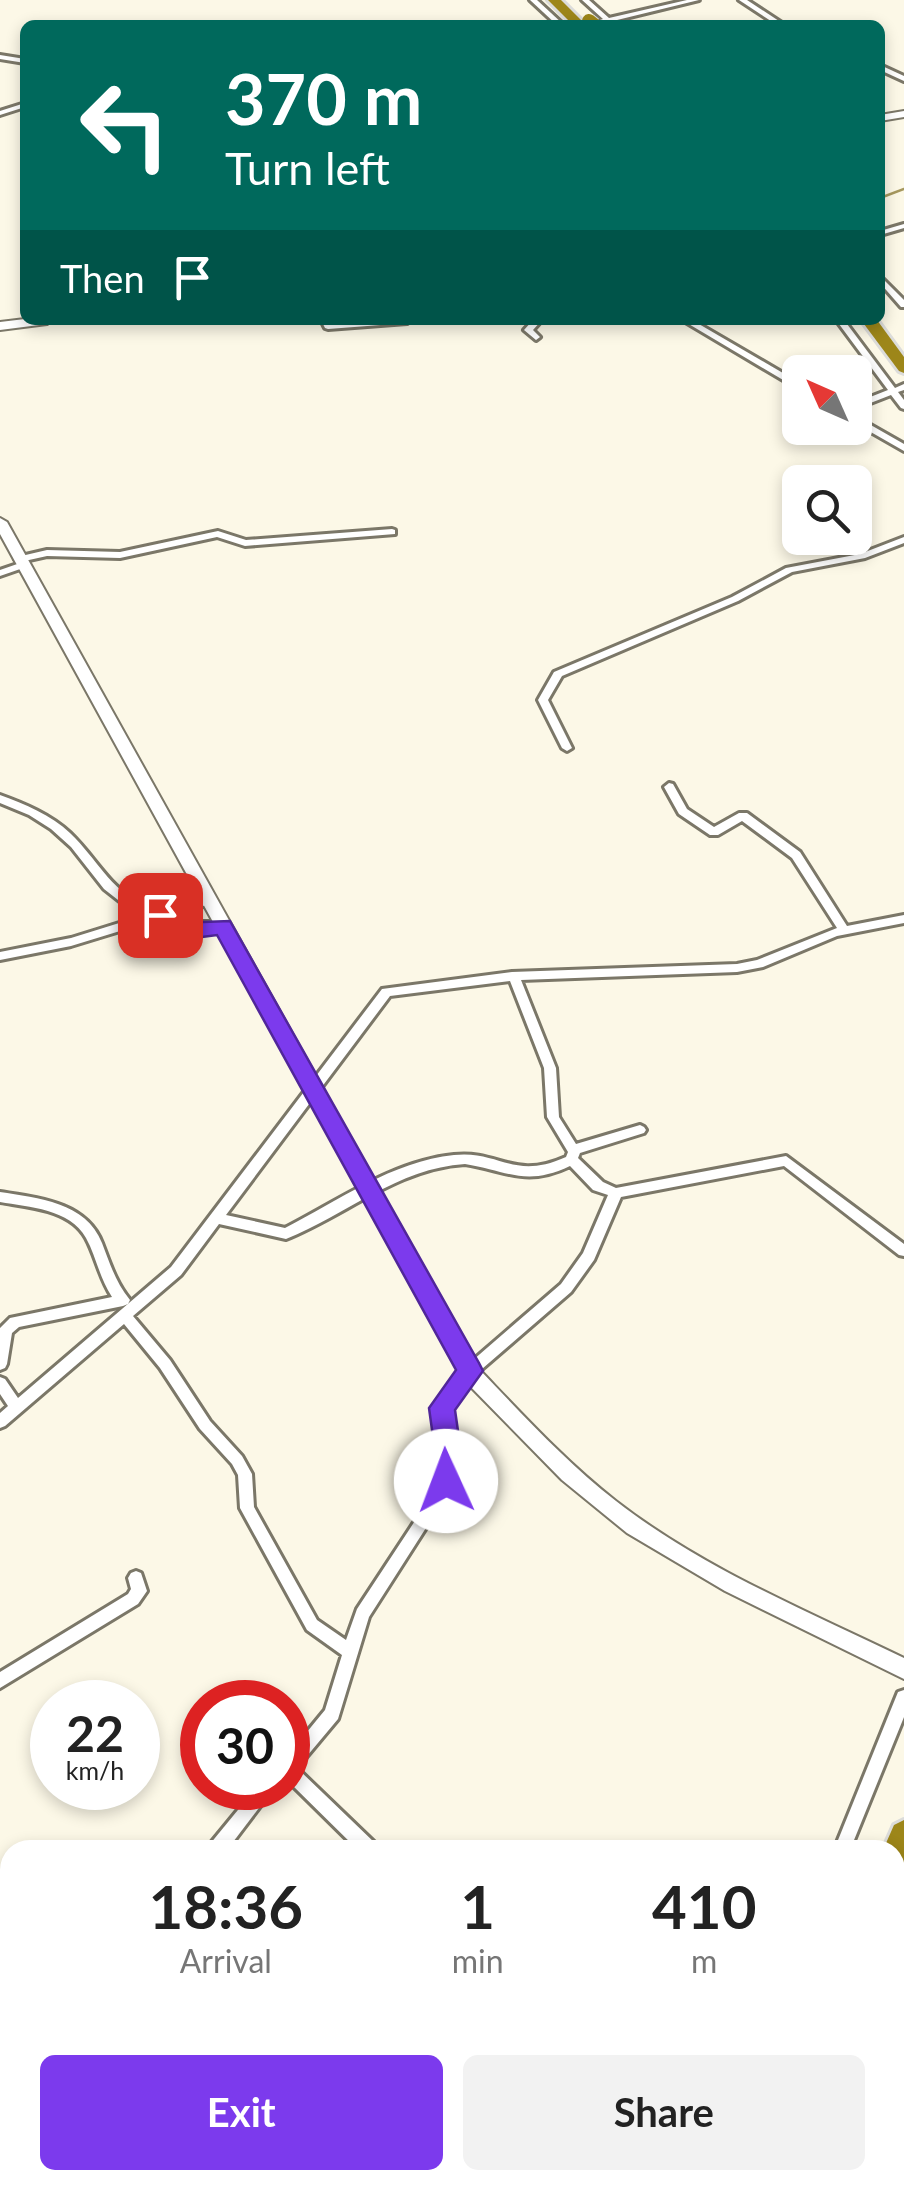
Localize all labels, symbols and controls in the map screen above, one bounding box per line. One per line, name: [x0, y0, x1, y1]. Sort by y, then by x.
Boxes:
text: 370 m: [225, 56, 422, 140]
icon: left: [60, 60, 190, 190]
text: Turn left: [225, 141, 390, 195]
icon: arrive: [165, 250, 220, 305]
text: Then: [60, 255, 145, 301]
north arrow: [782, 355, 872, 445]
map controls: [782, 355, 872, 555]
button: search: [782, 465, 872, 555]
pin: [118, 873, 203, 958]
icon: arrive: [133, 888, 188, 943]
position arrow: [394, 1429, 498, 1533]
speed limit sign: 30: [180, 1680, 310, 1810]
text: 22: [66, 1703, 124, 1763]
text: km/h: [66, 1755, 124, 1785]
text: 18:36: [149, 1870, 303, 1942]
text: 1: [460, 1870, 495, 1942]
text: 410: [652, 1870, 756, 1942]
text: Arrival: [180, 1941, 272, 1980]
text: min: [452, 1941, 504, 1980]
text: m: [691, 1941, 717, 1980]
button: Exit: [40, 2055, 443, 2170]
button: Share: [463, 2055, 865, 2170]

